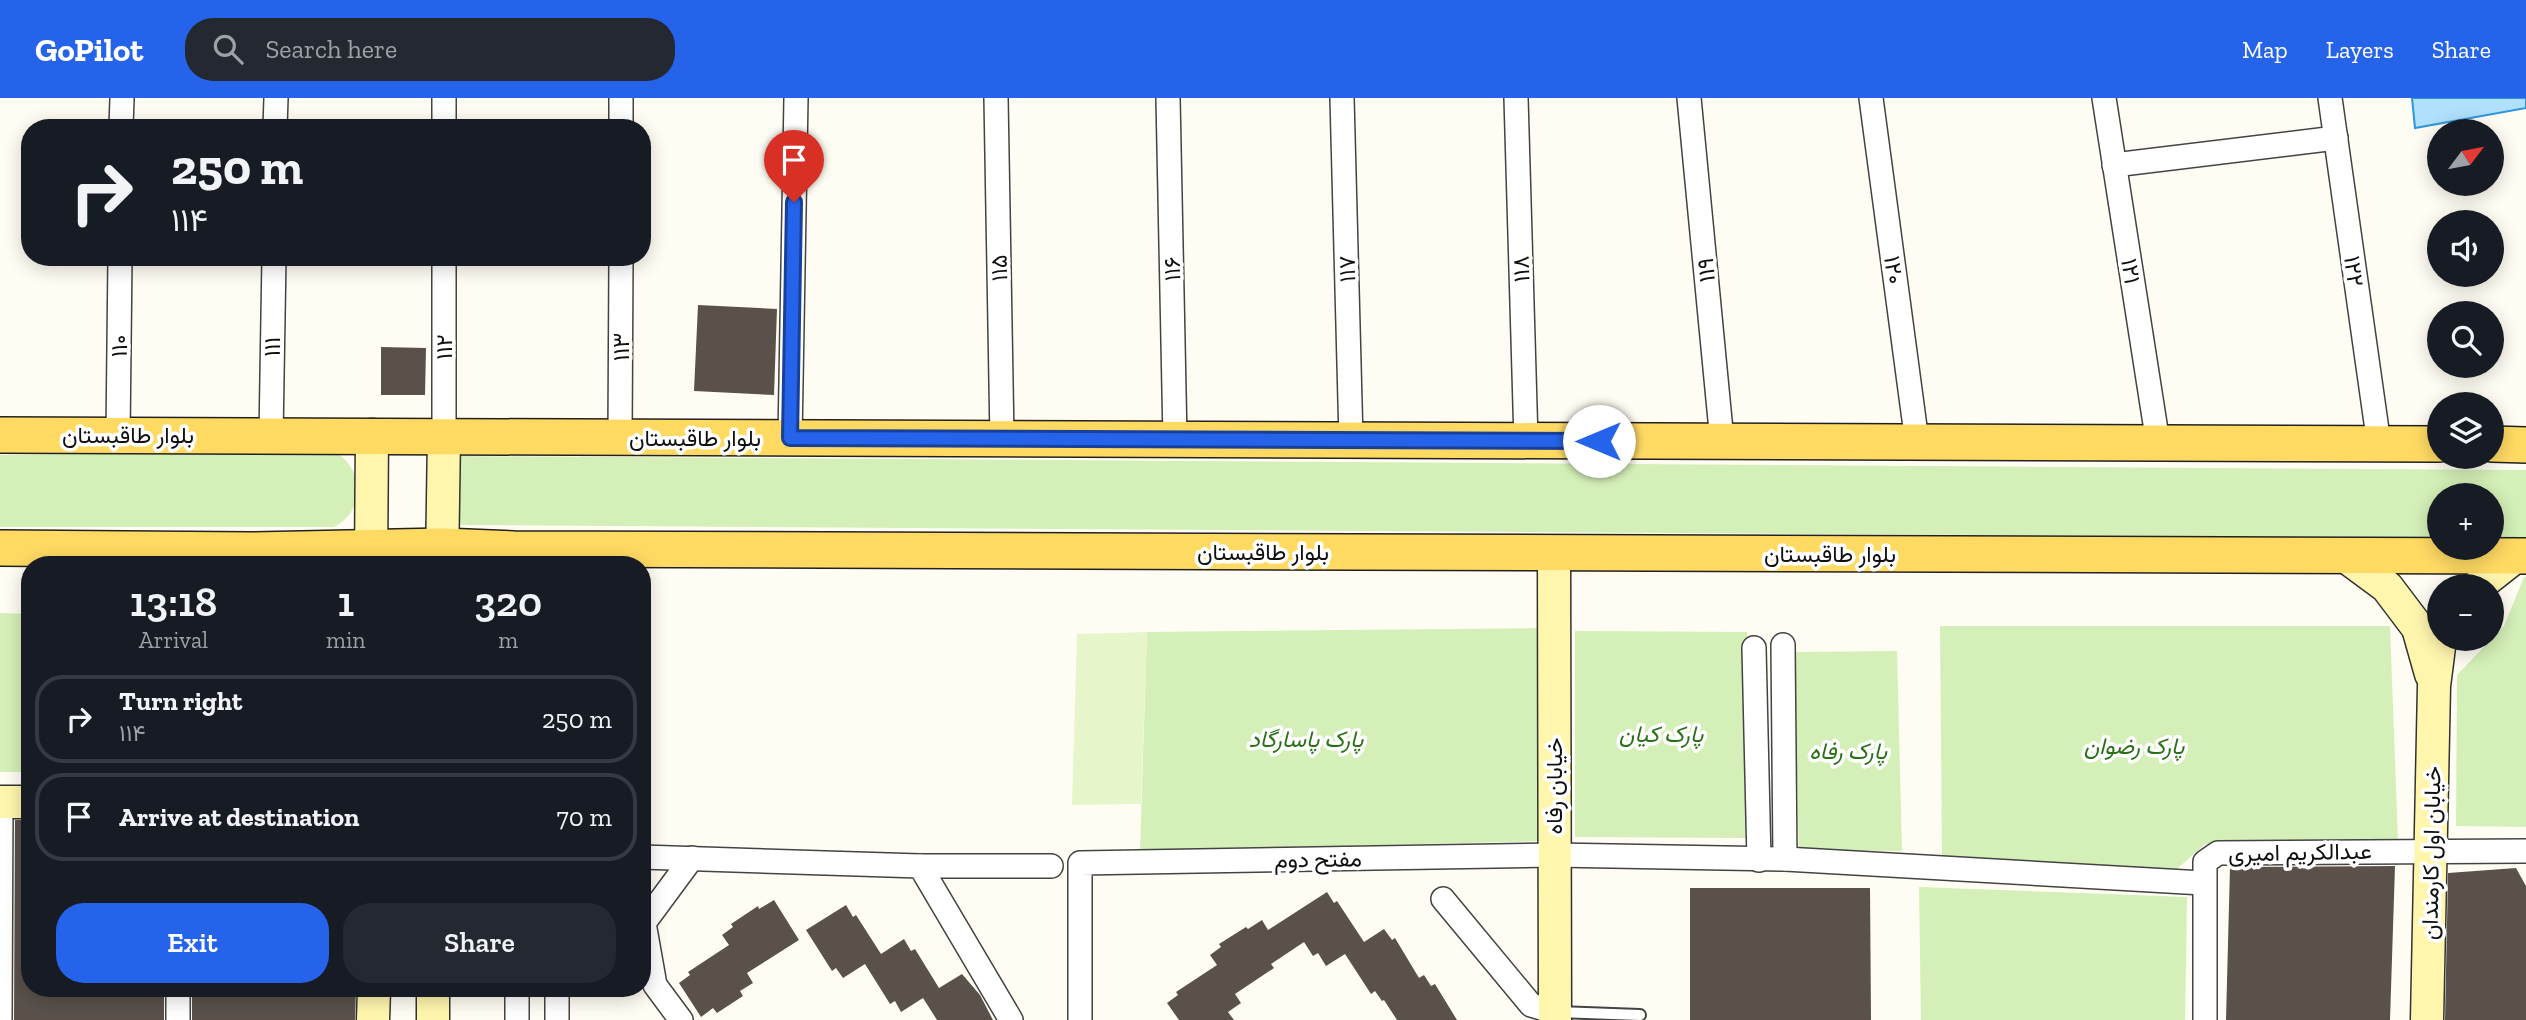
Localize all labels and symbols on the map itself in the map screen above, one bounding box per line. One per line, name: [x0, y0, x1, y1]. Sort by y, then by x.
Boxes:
north arrow: [2427, 119, 2504, 196]
pin: [764, 130, 824, 202]
street label: ۱۱۵: [985, 254, 1013, 282]
street label: ۱۲۰: [1878, 254, 1910, 286]
street label: ۱۲۲: [2338, 254, 2370, 288]
street label: ۱۱۷: [1333, 255, 1361, 283]
street label: ۱۱۸: [1507, 255, 1535, 283]
street label: ۱۲۱: [2115, 256, 2147, 286]
street label: ۱۱۶: [1158, 257, 1186, 281]
street label: ۱۱۹: [1691, 257, 1721, 283]
street label: ۱۱۳: [607, 333, 635, 361]
street label: ۱۱۰: [105, 334, 133, 358]
street label: ۱۱۲: [430, 334, 458, 360]
street label: ۱۱۱: [258, 337, 286, 357]
position arrow: [1562, 404, 1636, 478]
street label: بلوار طاقبستان: [62, 421, 194, 450]
street label: بلوار طاقبستان: [629, 424, 761, 453]
street label: بلوار طاقبستان: [1197, 538, 1329, 567]
street label: بلوار طاقبستان: [1764, 540, 1896, 569]
park label: پارک کیان: [1619, 720, 1704, 750]
park label: پارک پاسارگاد: [1249, 725, 1364, 755]
park label: پارک رضوان: [2084, 732, 2185, 762]
park label: پارک رفاه: [1809, 737, 1888, 767]
street label: خیابان رفاه: [1540, 738, 1569, 834]
street label: خیابان اول کارمندان: [2415, 766, 2448, 940]
street label: عبدالکریم امیری: [2228, 837, 2372, 868]
street label: مفتح دوم: [1274, 844, 1362, 876]

